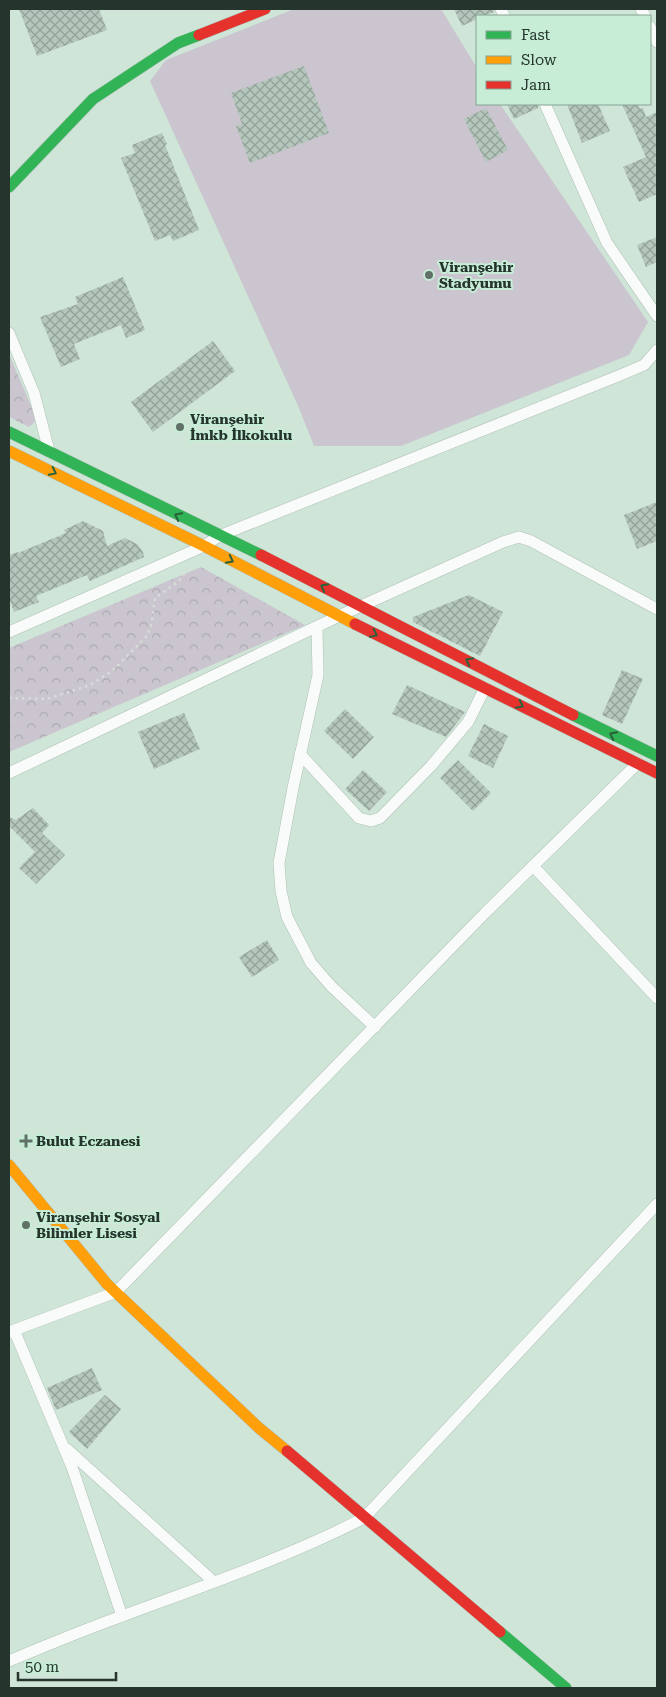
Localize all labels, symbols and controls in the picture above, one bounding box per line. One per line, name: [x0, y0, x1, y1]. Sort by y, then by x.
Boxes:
legend: [476, 15, 651, 105]
text: Fast: [521, 26, 551, 44]
text: Slow: [521, 51, 557, 69]
text: Jam: [521, 76, 551, 94]
place label: Viranşehir Stadyumu: [439, 259, 514, 291]
marker: Viranşehir Stadyumu: [423, 269, 435, 281]
place label: Viranşehir İmkb İlkokulu: [190, 411, 292, 443]
marker: Viranşehir İmkb İlkokulu: [174, 421, 186, 433]
one-way arrow: [47, 466, 56, 476]
one-way arrow: [174, 512, 183, 522]
one-way arrow: [224, 553, 233, 563]
one-way arrow: [320, 583, 329, 593]
one-way arrow: [369, 628, 378, 638]
one-way arrow: [465, 657, 474, 667]
one-way arrow: [515, 699, 524, 709]
one-way arrow: [609, 731, 618, 741]
place label: Bulut Eczanesi: [36, 1133, 141, 1149]
marker: Bulut Eczanesi: [20, 1135, 32, 1147]
place label: Viranşehir Sosyal Bilimler Lisesi: [36, 1209, 160, 1241]
marker: Viranşehir Sosyal Bilimler Lisesi: [20, 1219, 32, 1231]
scale bar: [18, 1650, 115, 1682]
text: 50 m: [25, 1658, 60, 1676]

